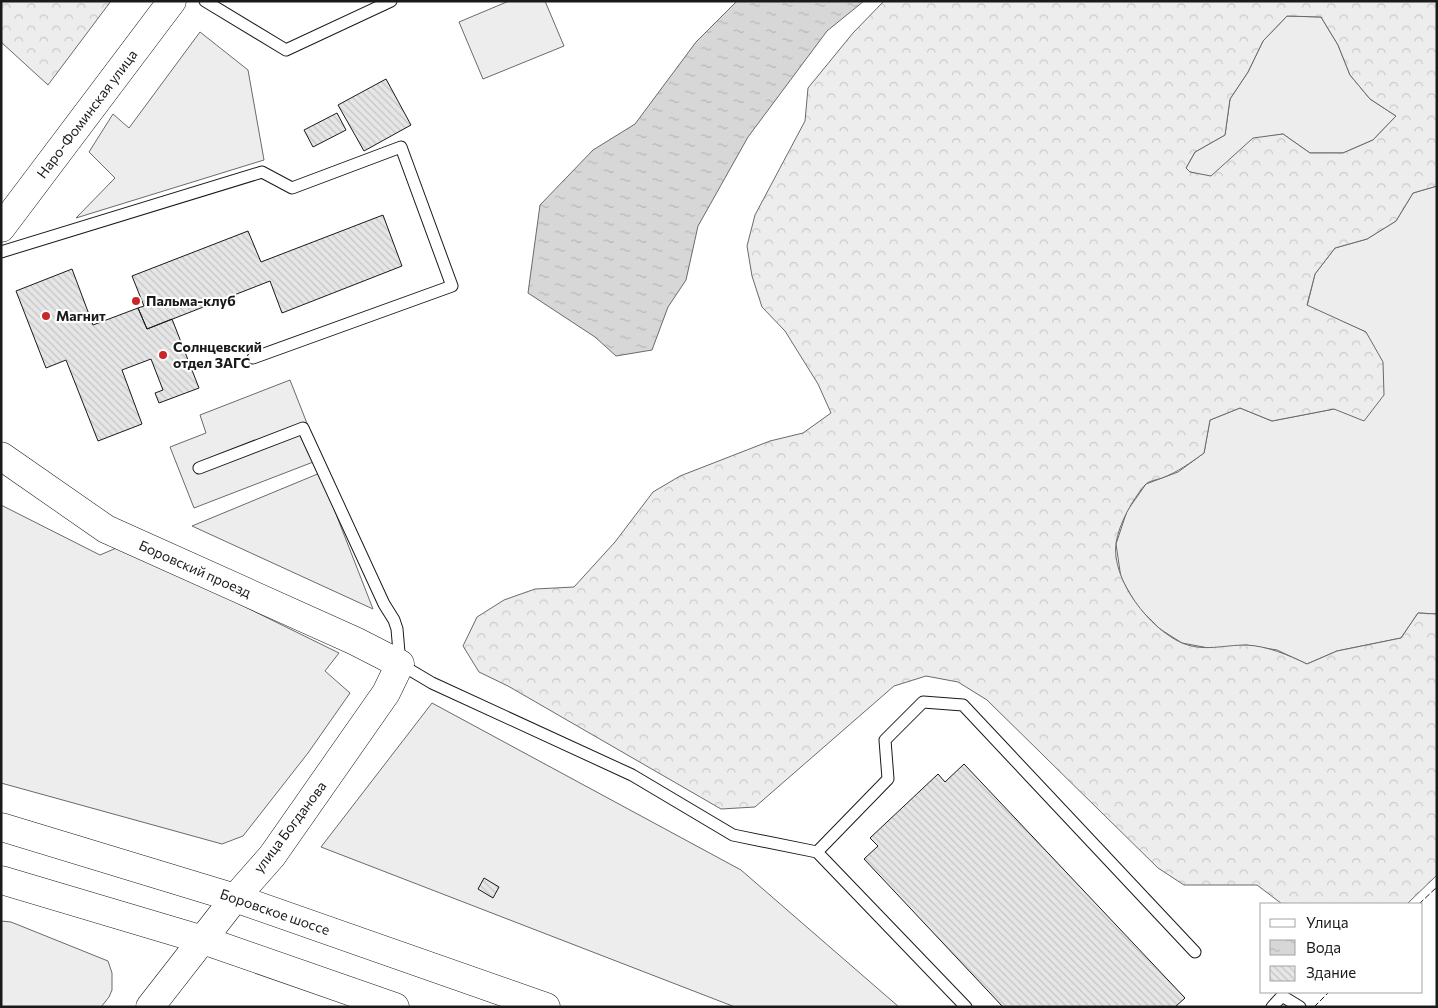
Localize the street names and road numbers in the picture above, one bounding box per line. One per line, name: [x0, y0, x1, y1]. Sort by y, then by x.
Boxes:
street label: Наро-Фоминская улица: [33, 46, 140, 181]
street label: Боровский проезд: [136, 536, 254, 601]
street label: улица Богданова: [250, 777, 330, 876]
street label: Боровское шоссе: [218, 885, 332, 938]

